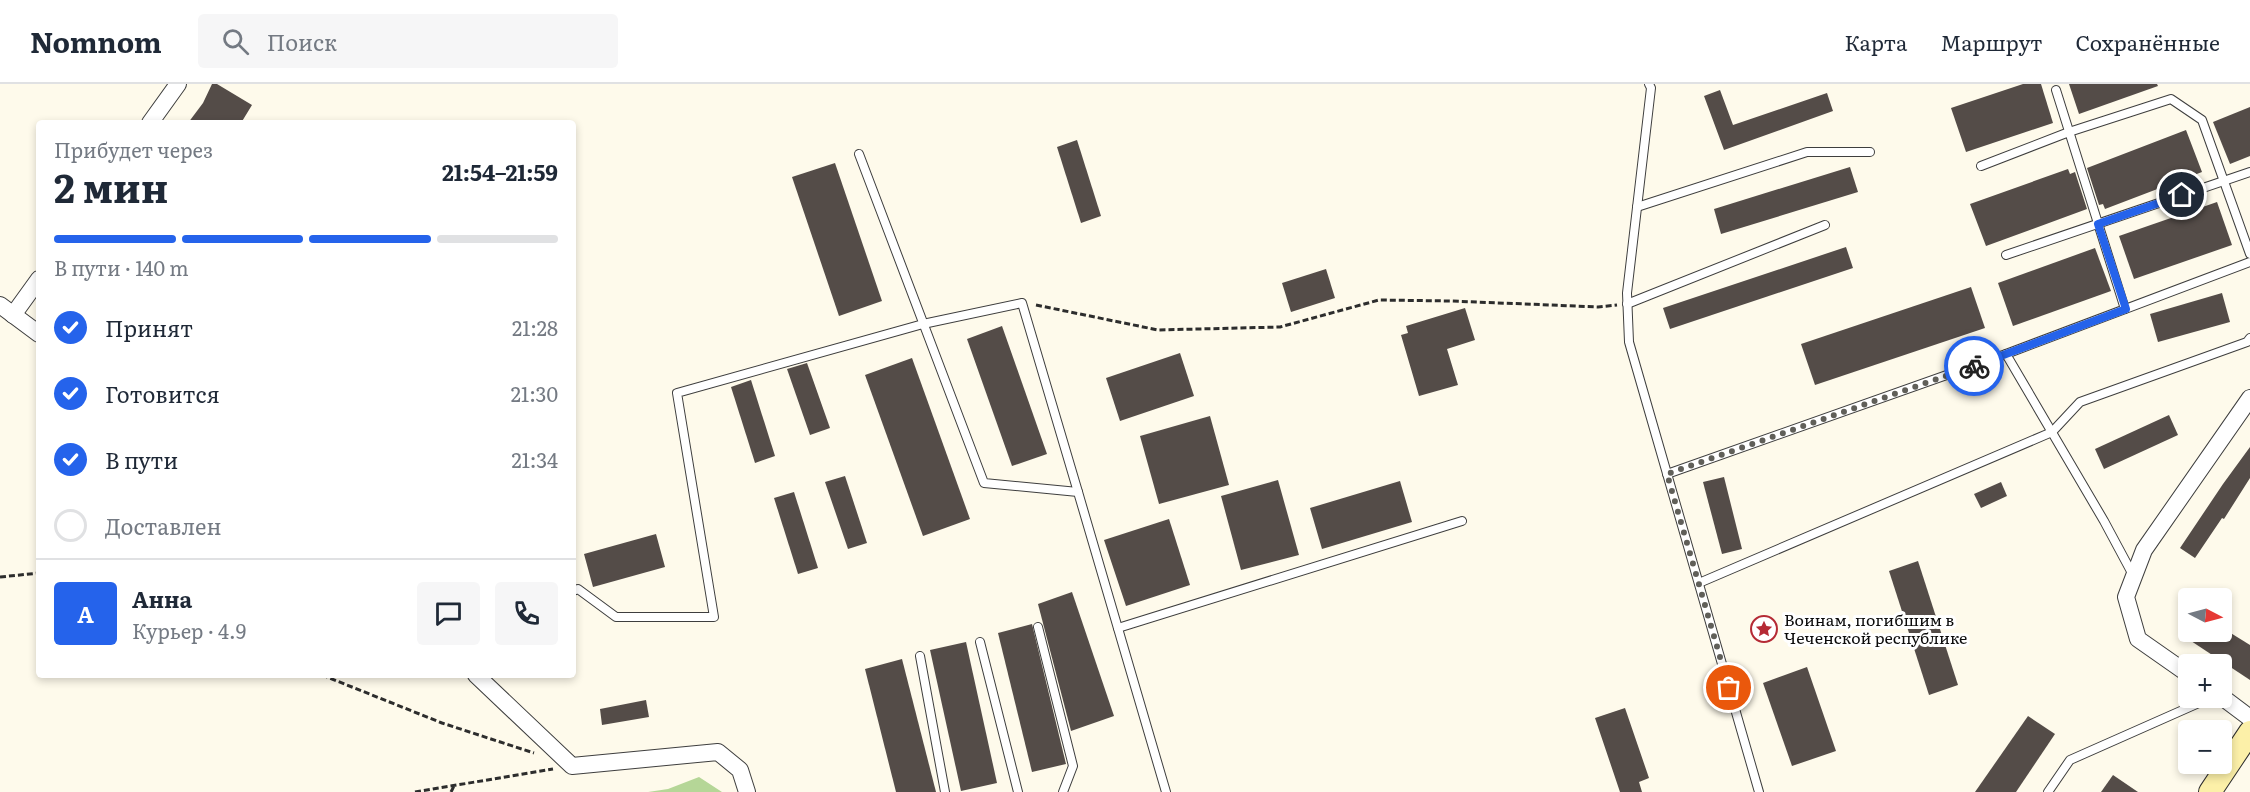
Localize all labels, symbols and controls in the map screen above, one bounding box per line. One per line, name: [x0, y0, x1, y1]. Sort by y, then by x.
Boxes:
search box: [198, 14, 618, 68]
text: Nomnom: [30, 20, 162, 62]
icon: search: [219, 25, 252, 58]
text: Поиск: [267, 25, 337, 58]
text: Карта: [1844, 26, 1907, 57]
text: Маршрут: [1940, 26, 2042, 57]
text: Сохранённые: [2075, 26, 2220, 57]
text: Прибудет через: [54, 134, 213, 164]
text: 21:54–21:59: [442, 155, 558, 188]
text: 2 мин: [54, 157, 168, 215]
pin: [2156, 169, 2207, 220]
icon: home: [2165, 178, 2198, 211]
text: В пути · 140 m: [54, 252, 189, 282]
icon: check: [54, 311, 87, 344]
text: Принят: [105, 311, 193, 344]
text: 21:28: [512, 312, 558, 342]
courier: [1944, 336, 2004, 396]
icon: bike: [1958, 350, 1991, 383]
icon: check: [54, 377, 87, 410]
text: Готовится: [105, 377, 220, 410]
text: 21:30: [511, 378, 558, 408]
icon: check: [54, 443, 87, 476]
text: В пути: [105, 443, 178, 476]
text: 21:34: [512, 444, 558, 474]
text: Доставлен: [105, 509, 222, 542]
text: Анна: [132, 582, 192, 615]
button: chat: [417, 582, 480, 645]
button: phone: [495, 582, 558, 645]
north arrow: [2178, 588, 2232, 642]
map controls: [2178, 588, 2232, 774]
text: А: [77, 597, 94, 630]
place label: Воинам, погибшим в Чеченской республике: [1784, 607, 1967, 649]
place icon: Воинам, погибшим в Чеченской республике: [1749, 614, 1779, 644]
text: Курьер · 4.9: [132, 615, 246, 645]
button: +: [2178, 654, 2232, 708]
pin: [1703, 662, 1754, 713]
icon: bag: [1712, 671, 1745, 704]
button: −: [2178, 720, 2232, 774]

